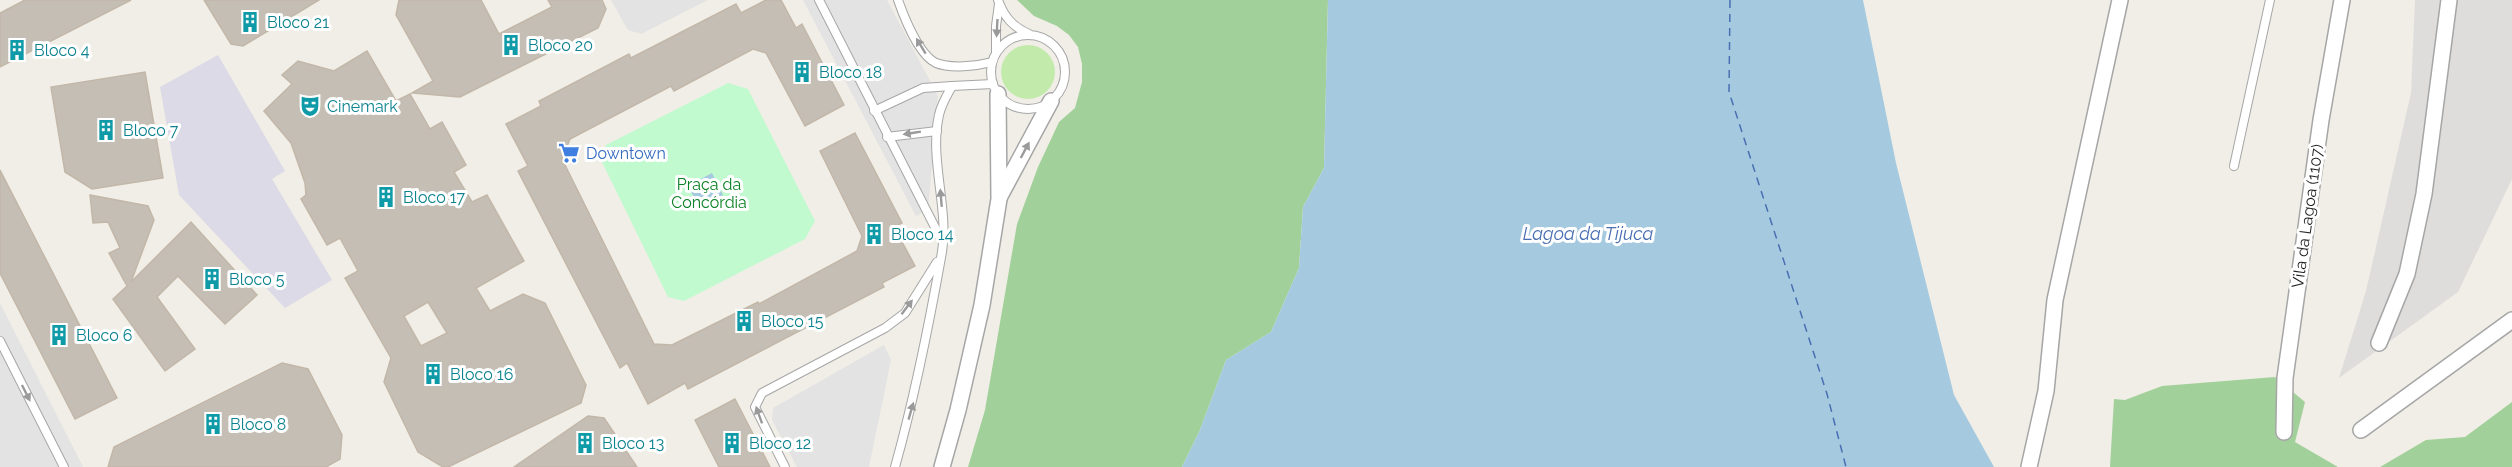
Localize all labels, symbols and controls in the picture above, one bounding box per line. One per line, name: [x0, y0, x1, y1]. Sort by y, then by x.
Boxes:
building icon: Bloco 21: [238, 10, 262, 34]
place label: Bloco 21: [267, 13, 329, 32]
one-way arrow: [992, 19, 1001, 38]
building icon: Bloco 20: [499, 33, 523, 57]
place label: Bloco 20: [528, 36, 593, 55]
one-way arrow: [916, 37, 926, 54]
building icon: Bloco 4: [5, 38, 29, 62]
place label: Bloco 4: [34, 41, 90, 60]
building icon: Bloco 18: [790, 60, 814, 84]
place label: Bloco 18: [819, 63, 882, 82]
theatre icon: Cinemark: [298, 94, 322, 118]
place label: Cinemark: [327, 97, 398, 116]
building icon: Bloco 7: [94, 118, 118, 142]
place label: Bloco 7: [123, 121, 179, 140]
one-way arrow: [902, 129, 921, 138]
supermarket icon: Downtown: [557, 141, 581, 165]
one-way arrow: [1020, 141, 1030, 158]
street label: Vila da Lagoa (1107): [2288, 143, 2327, 289]
place label: Downtown: [586, 144, 666, 163]
park label: Praça da Concórdia: [671, 175, 747, 212]
building icon: Bloco 17: [374, 185, 398, 209]
place label: Bloco 17: [403, 188, 466, 207]
one-way arrow: [936, 188, 946, 207]
building icon: Bloco 14: [862, 222, 886, 246]
water label: Lagoa da Tijuca: [1523, 223, 1654, 244]
place label: Bloco 14: [891, 225, 954, 244]
building icon: Bloco 5: [200, 267, 224, 291]
place label: Bloco 5: [229, 270, 285, 289]
one-way arrow: [901, 299, 914, 315]
building icon: Bloco 15: [732, 309, 756, 333]
place label: Bloco 15: [761, 312, 824, 331]
building icon: Bloco 6: [47, 323, 71, 347]
place label: Bloco 6: [76, 326, 132, 345]
building icon: Bloco 16: [421, 362, 445, 386]
place label: Bloco 16: [450, 365, 513, 384]
one-way arrow: [22, 385, 31, 402]
one-way arrow: [907, 402, 916, 420]
one-way arrow: [753, 406, 763, 424]
building icon: Bloco 8: [201, 412, 225, 436]
place label: Bloco 8: [230, 415, 286, 434]
building icon: Bloco 13: [573, 431, 597, 455]
building icon: Bloco 12: [720, 431, 744, 455]
place label: Bloco 13: [602, 434, 664, 453]
place label: Bloco 12: [749, 434, 811, 453]

